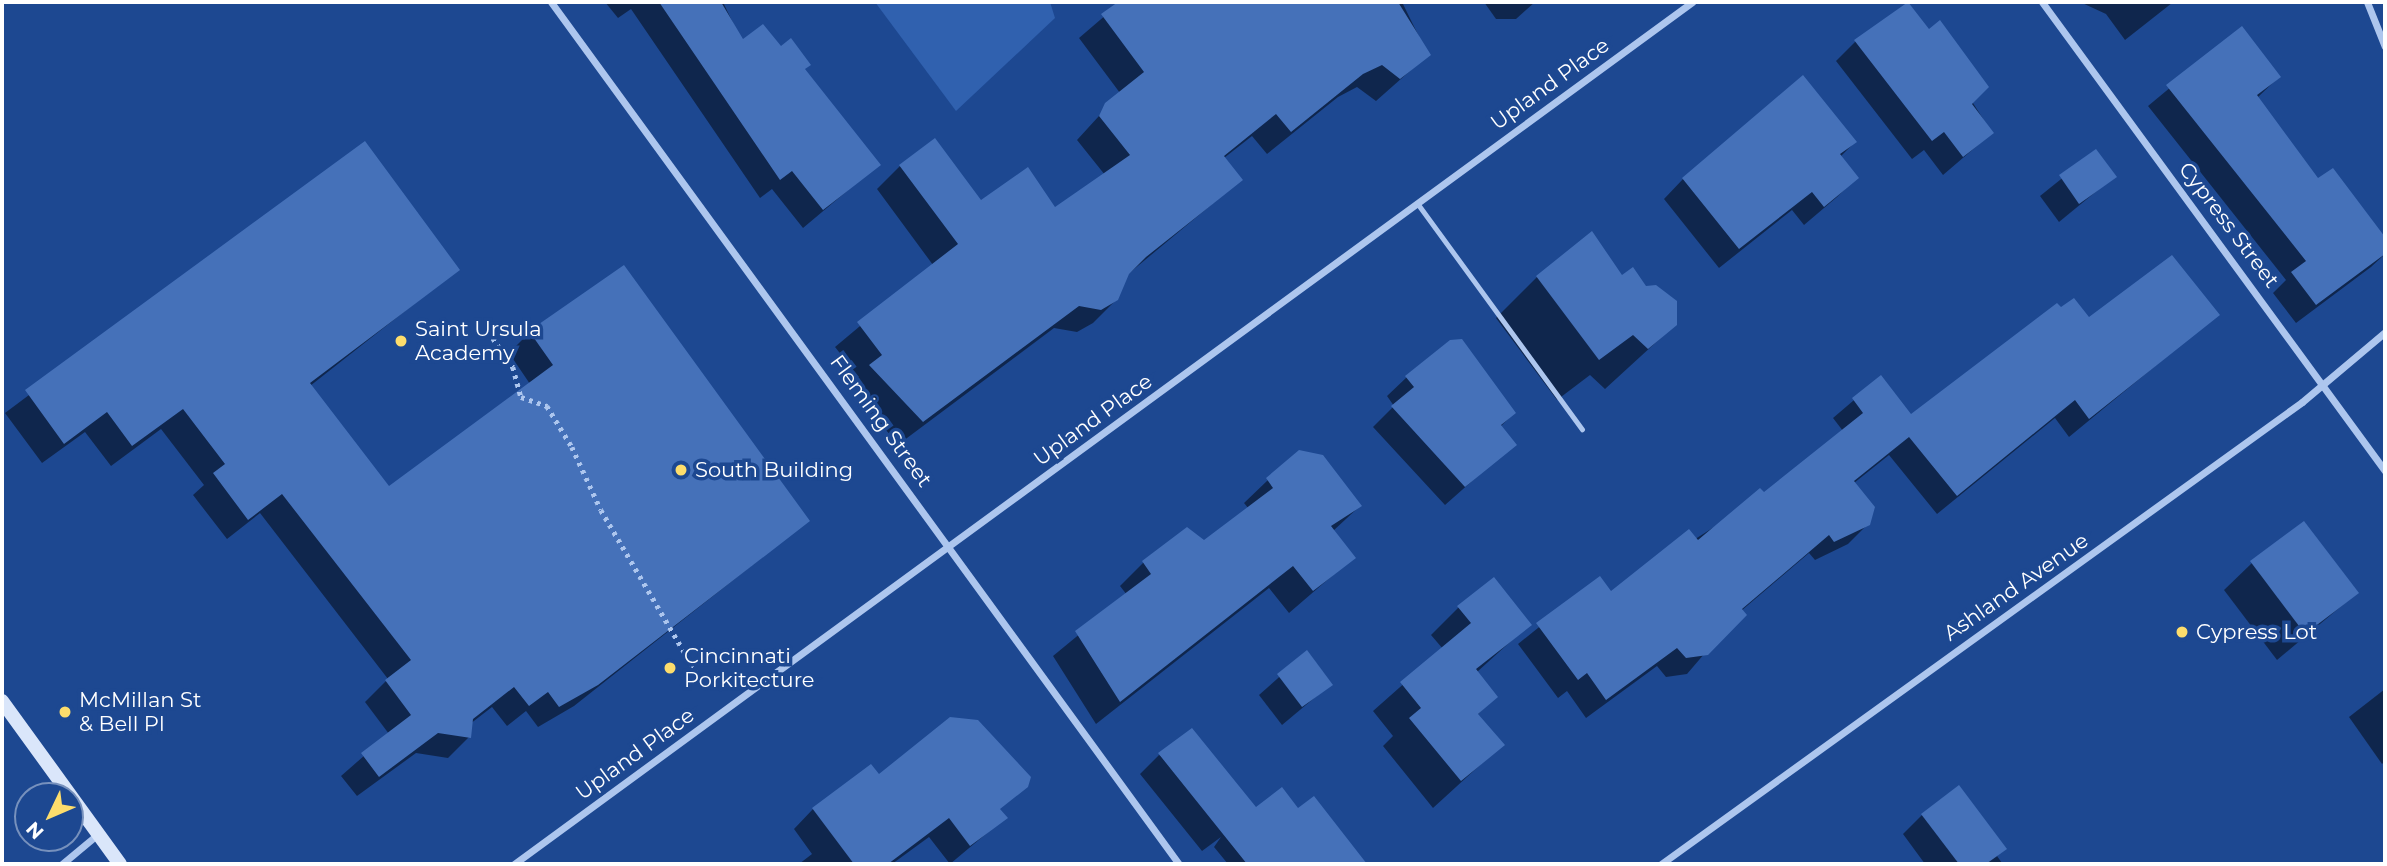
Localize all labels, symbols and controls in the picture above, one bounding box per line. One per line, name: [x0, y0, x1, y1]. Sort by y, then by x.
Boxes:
street label: Upland Place: [1486, 33, 1614, 135]
street label: Cypress Street: [2174, 157, 2284, 293]
place label: Saint Ursula Academy: [415, 316, 542, 366]
marker: Saint Ursula Academy: [393, 333, 409, 349]
street label: Fleming Street: [825, 350, 937, 492]
street label: Upland Place: [1029, 369, 1157, 471]
place label: South Building: [695, 457, 853, 483]
marker: South Building: [673, 462, 689, 478]
street label: Ashland Avenue: [1939, 528, 2093, 646]
place label: Cypress Lot: [2196, 619, 2317, 645]
marker: Cypress Lot: [2174, 624, 2190, 640]
place label: Cincinnati Porkitecture: [684, 643, 814, 693]
marker: Cincinnati Porkitecture: [662, 660, 678, 676]
place label: McMillan St & Bell Pl: [79, 687, 201, 737]
street label: Upland Place: [571, 703, 699, 805]
marker: McMillan St & Bell Pl: [57, 704, 73, 720]
north arrow: [14, 782, 84, 852]
text: N: [21, 817, 49, 844]

